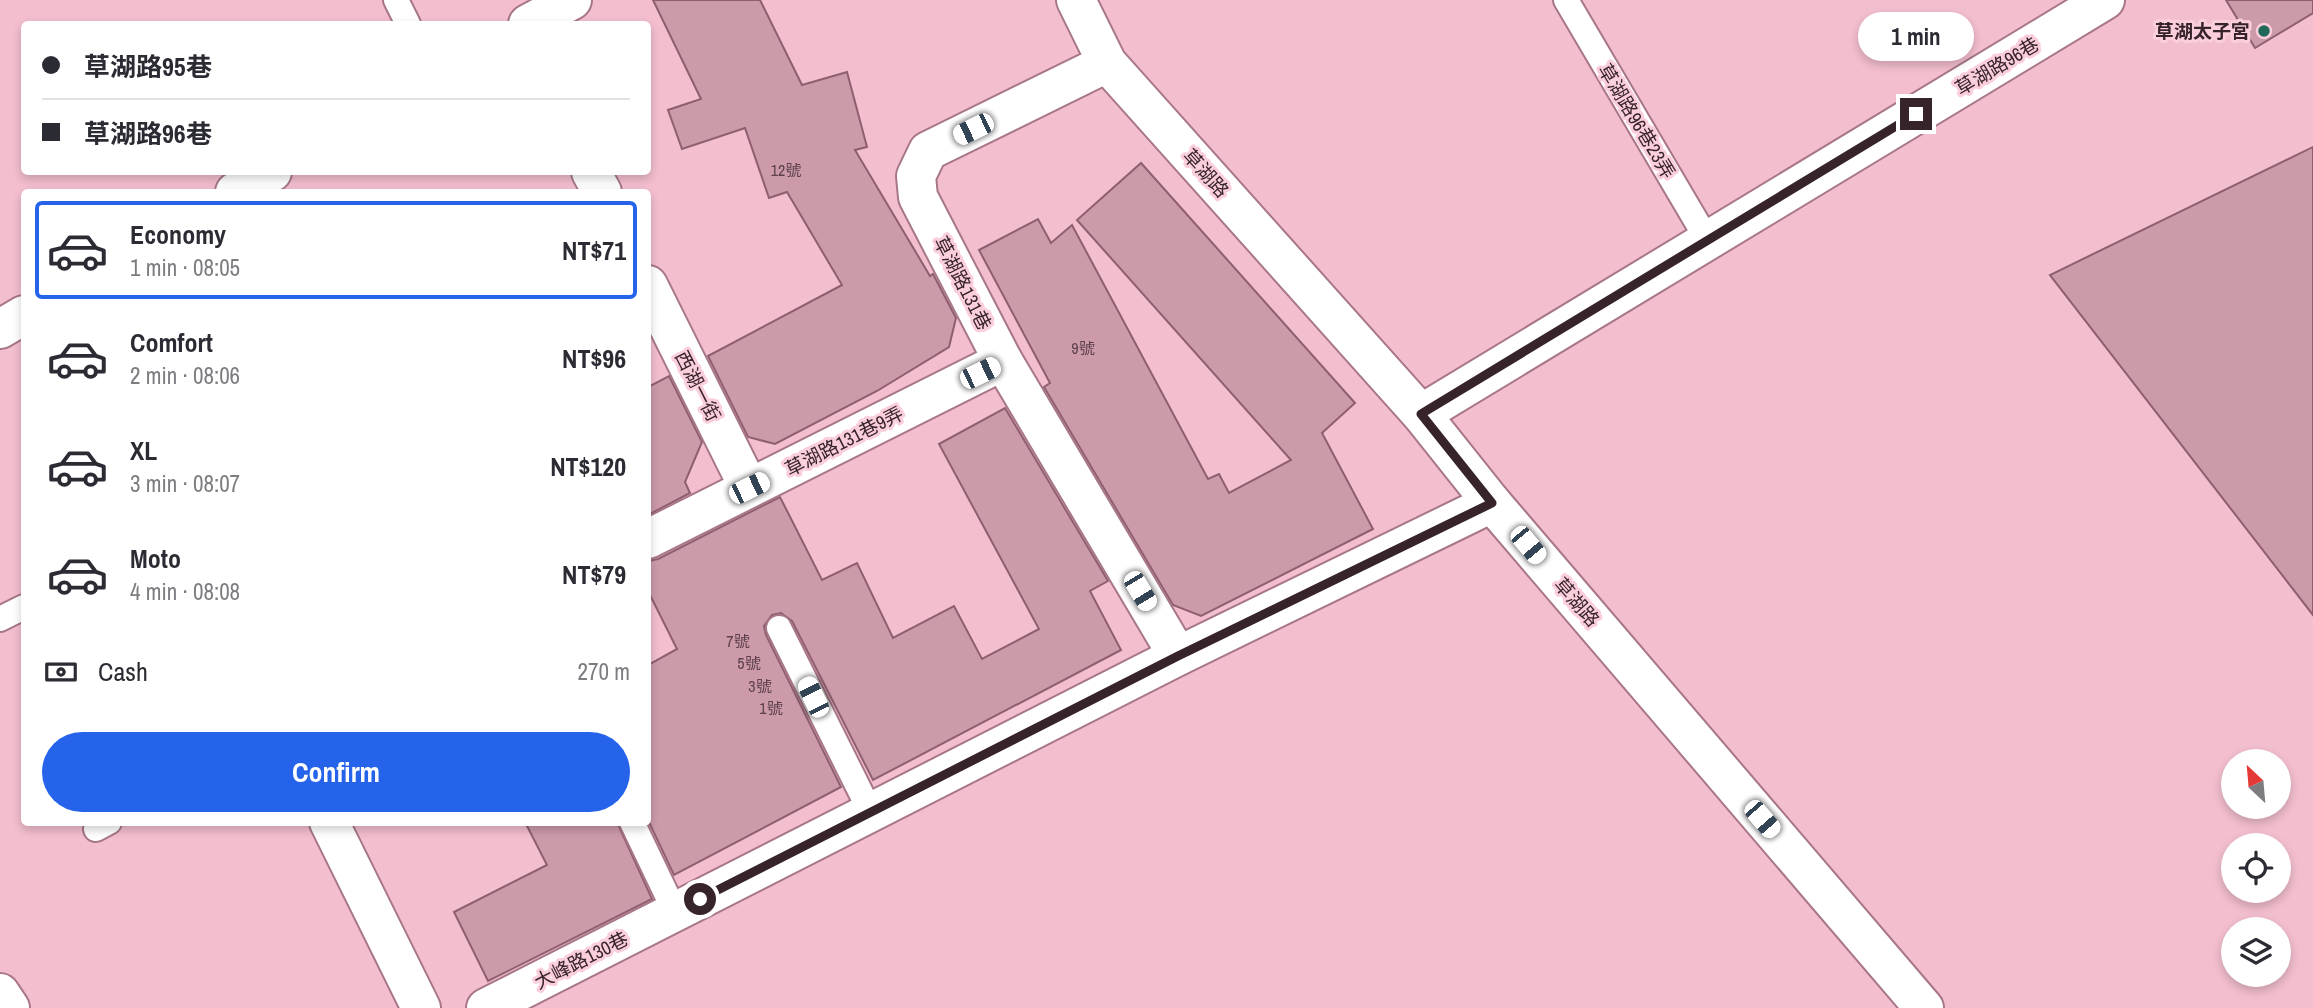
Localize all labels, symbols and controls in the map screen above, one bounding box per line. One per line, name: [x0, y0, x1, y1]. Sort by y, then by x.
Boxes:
callout: 1 min: [1858, 12, 1974, 61]
place label: 草湖太子宮: [2155, 18, 2250, 44]
text: 1 min: [1891, 21, 1941, 52]
marker: 草湖太子宮: [2256, 23, 2272, 39]
street label: 草湖路96巷: [1950, 31, 2044, 101]
text: 草湖路95巷: [84, 49, 212, 84]
street label: 草湖路96巷23弄: [1592, 59, 1682, 183]
route end: [1900, 98, 1932, 130]
car: [950, 110, 997, 148]
text: 草湖路96巷: [84, 116, 212, 151]
street label: 草湖路: [1177, 143, 1235, 203]
house number: 12號: [771, 159, 801, 181]
text: Economy: [130, 217, 226, 252]
icon: car: [46, 219, 109, 282]
street label: 草湖路131巷: [928, 232, 998, 334]
text: NT$71: [562, 233, 626, 268]
text: 1 min · 08:05: [130, 252, 240, 283]
text: Comfort: [130, 325, 213, 360]
icon: car: [46, 327, 109, 390]
house number: 9號: [1071, 337, 1095, 359]
text: NT$96: [562, 341, 626, 376]
street label: 西湖一街: [669, 346, 727, 426]
car: [957, 354, 1004, 392]
text: 2 min · 08:06: [130, 360, 240, 391]
street label: 草湖路131巷9弄: [780, 400, 908, 482]
text: XL: [130, 433, 157, 468]
icon: car: [46, 435, 109, 498]
text: NT$120: [550, 449, 626, 484]
text: 3 min · 08:07: [130, 468, 240, 499]
car: [726, 469, 773, 507]
car: [1507, 522, 1550, 568]
text: Moto: [130, 541, 181, 576]
icon: car: [46, 543, 109, 606]
text: NT$79: [562, 557, 626, 592]
car: [1121, 568, 1160, 614]
street label: 草湖路: [1548, 572, 1606, 632]
text: 4 min · 08:08: [130, 576, 240, 607]
house number: 7號: [726, 630, 750, 652]
house number: 5號: [737, 652, 761, 674]
icon: cash: [42, 653, 80, 691]
text: Cash: [98, 654, 148, 689]
text: 270 m: [578, 656, 630, 687]
car: [795, 674, 832, 720]
house number: 3號: [748, 675, 772, 697]
house number: 1號: [759, 697, 783, 719]
button: Confirm: [42, 732, 630, 812]
north arrow: [2221, 749, 2291, 819]
map controls: [2221, 749, 2291, 987]
car: [1741, 796, 1784, 842]
button: locate: [2221, 833, 2291, 903]
route start: [684, 883, 716, 915]
button: layers: [2221, 917, 2291, 987]
street label: 大峰路130巷: [530, 925, 632, 995]

